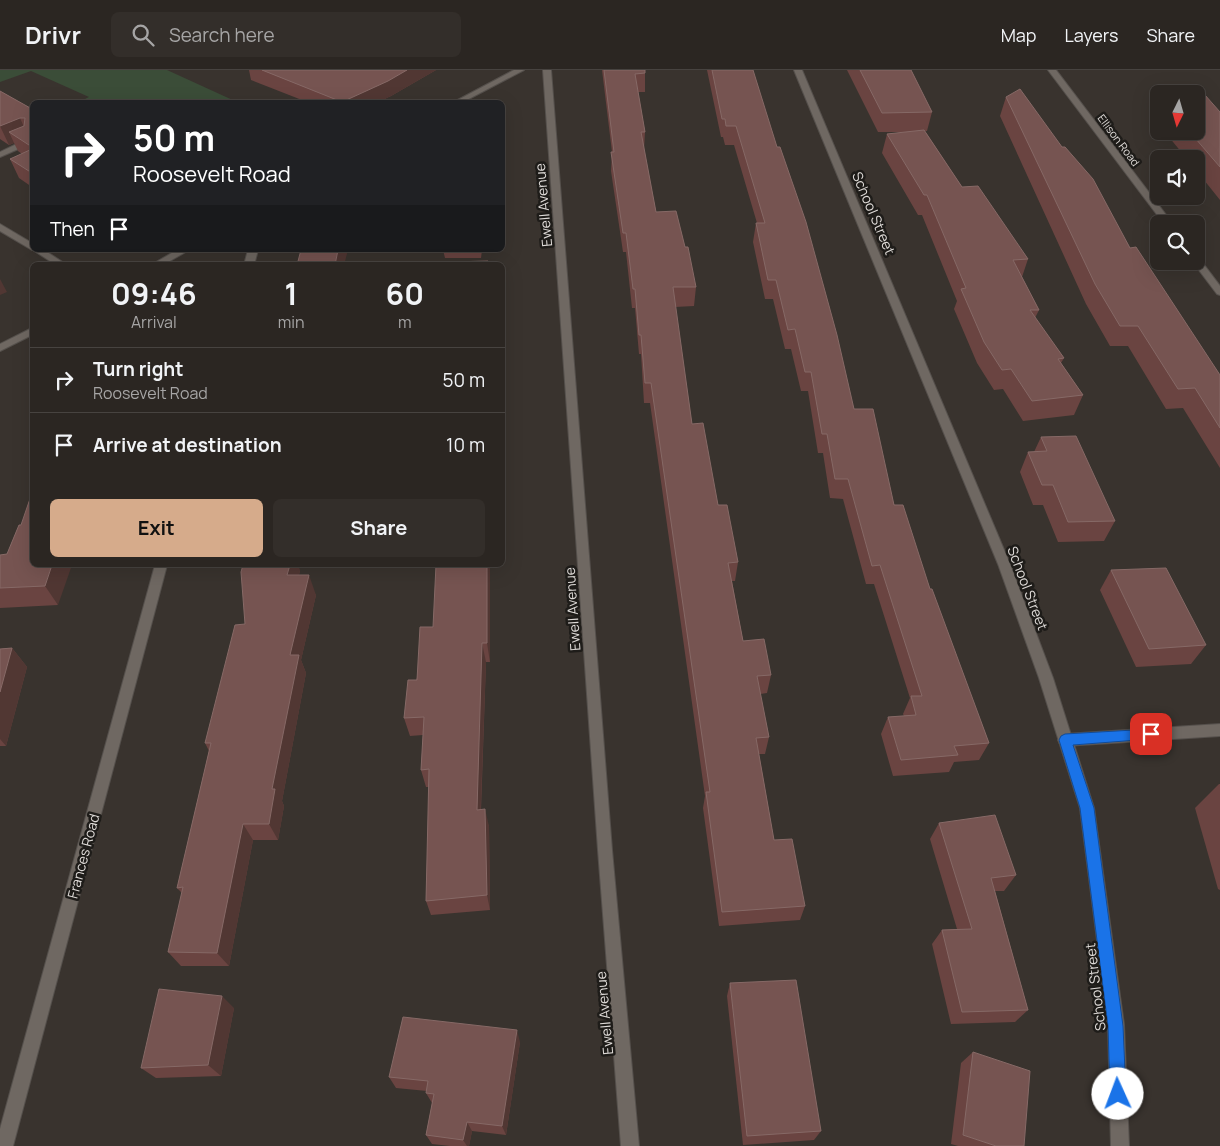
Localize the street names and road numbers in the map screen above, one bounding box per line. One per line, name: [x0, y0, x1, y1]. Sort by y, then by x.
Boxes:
street label: Ellison Road: [1095, 111, 1143, 169]
street label: Ewell Avenue: [530, 162, 556, 248]
street label: School Street: [848, 169, 900, 258]
street label: School Street: [1003, 543, 1053, 633]
street label: Ewell Avenue: [560, 566, 584, 652]
street label: Frances Road: [63, 812, 103, 900]
street label: School Street: [1080, 942, 1110, 1032]
street label: Ewell Avenue: [591, 970, 617, 1056]

